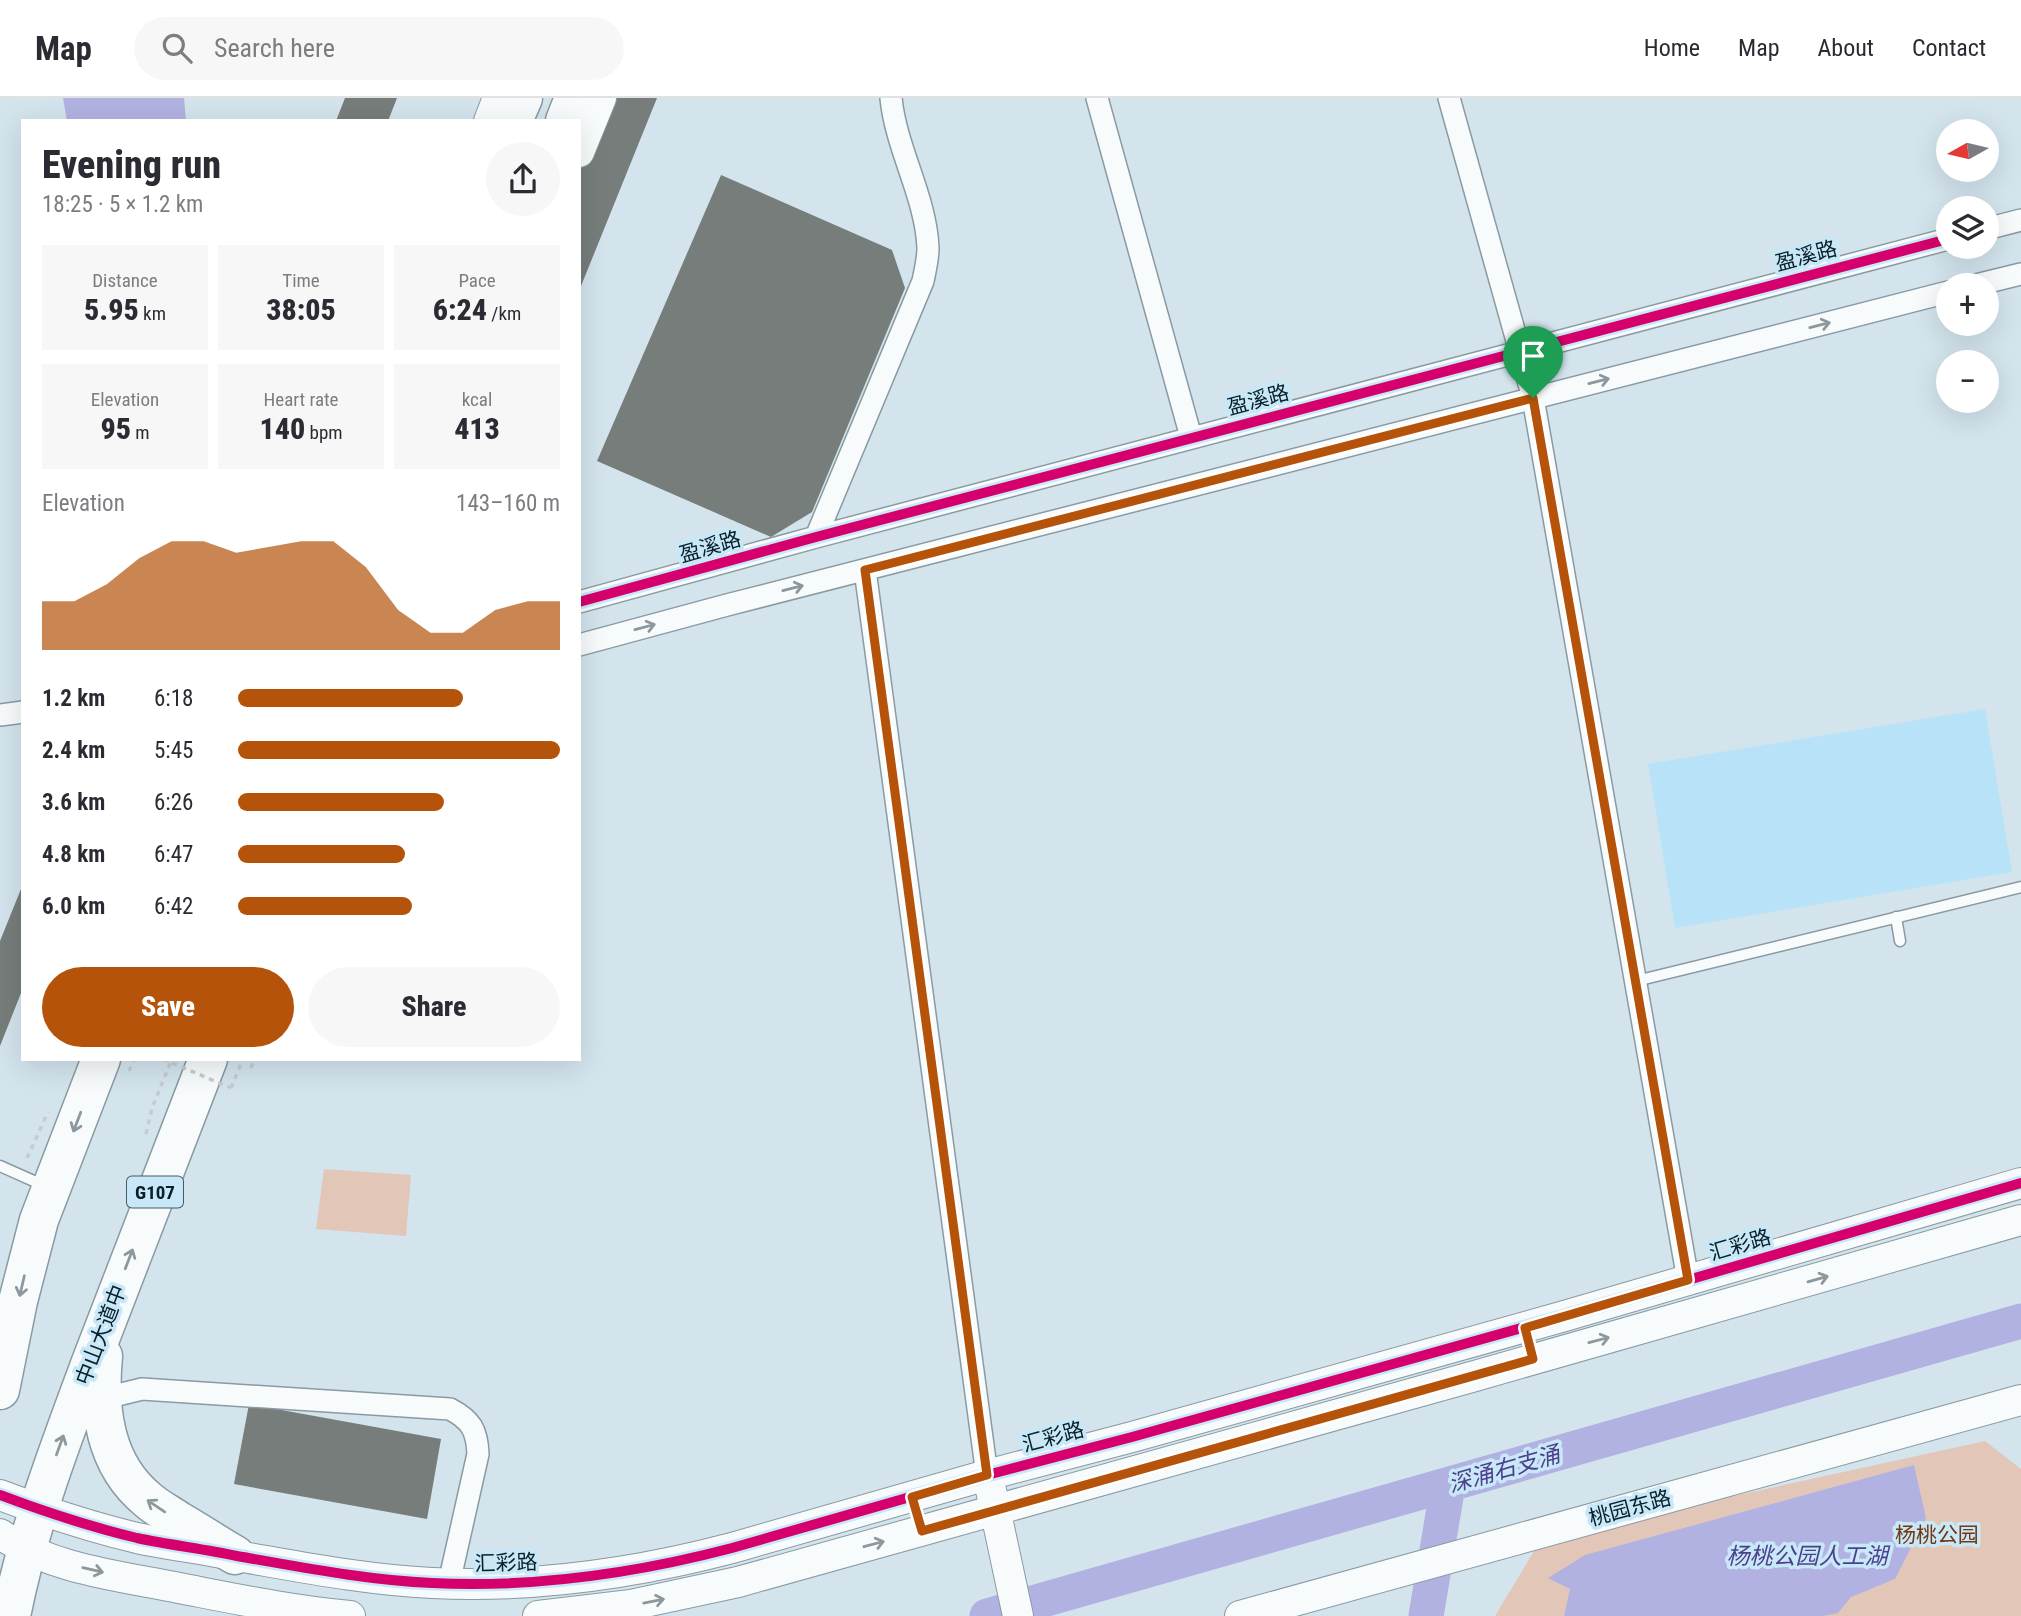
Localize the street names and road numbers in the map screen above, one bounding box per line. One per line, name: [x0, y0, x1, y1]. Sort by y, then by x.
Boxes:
street label: 盈溪路: [1772, 236, 1840, 276]
street label: 盈溪路: [1224, 380, 1292, 420]
street label: 盈溪路: [676, 527, 744, 567]
road number: G107: [127, 1176, 183, 1208]
street label: 汇彩路: [1706, 1225, 1774, 1265]
street label: 中山大道中: [71, 1282, 131, 1388]
street label: 汇彩路: [1019, 1417, 1087, 1457]
street label: 桃园东路: [1586, 1486, 1674, 1530]
street label: 汇彩路: [474, 1550, 538, 1576]

